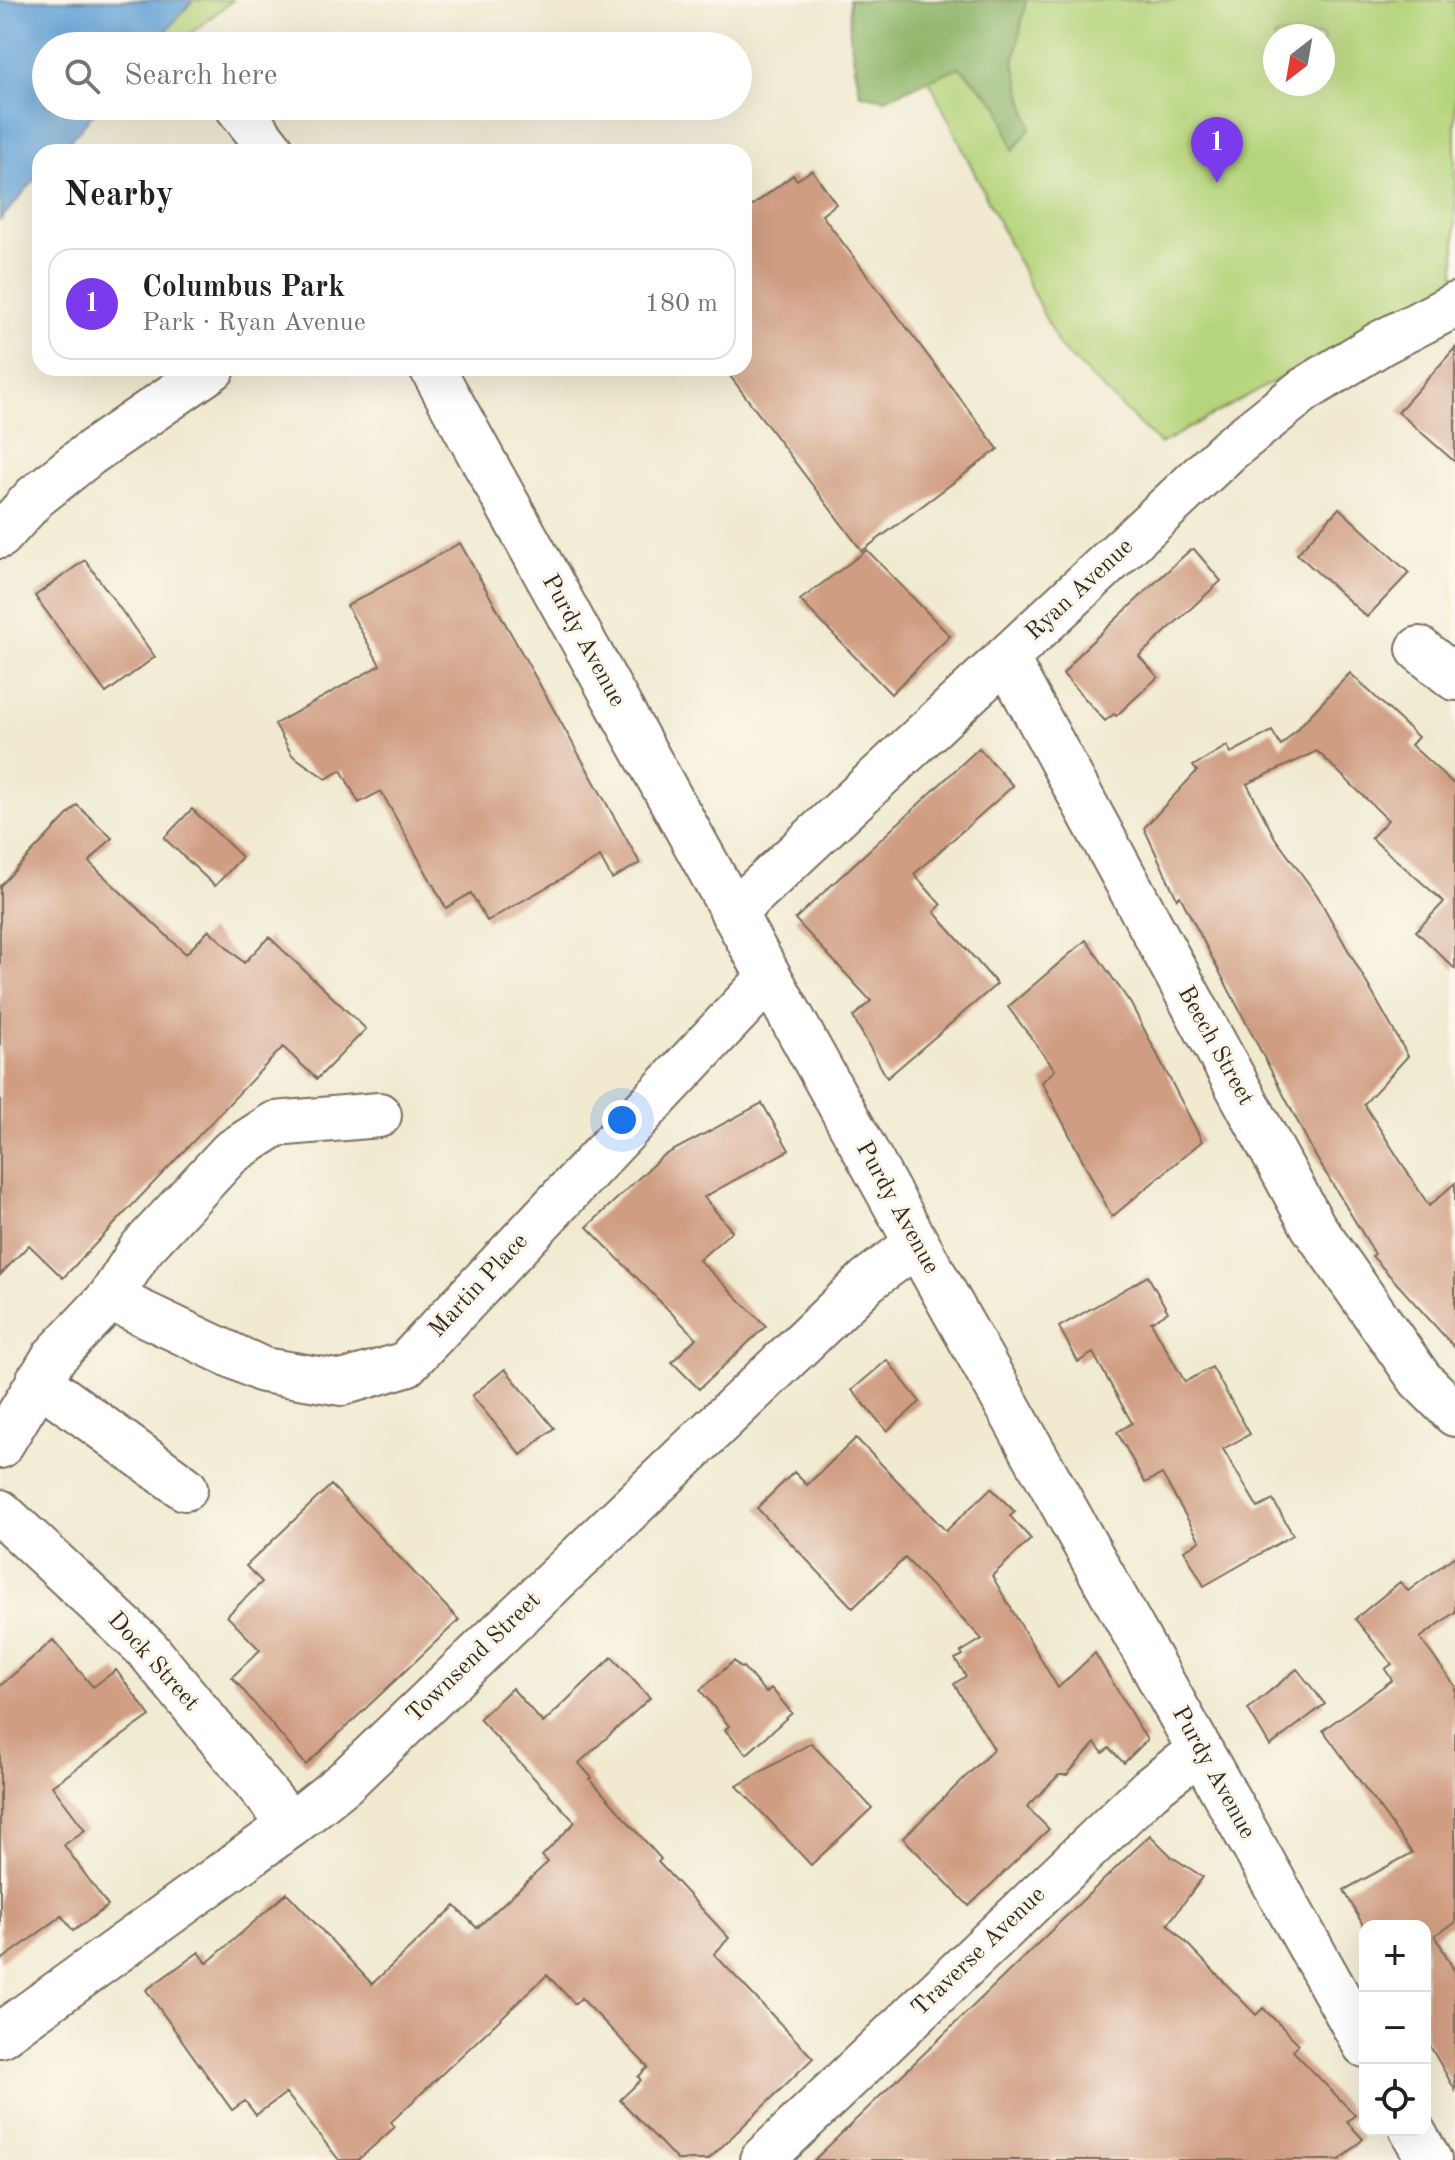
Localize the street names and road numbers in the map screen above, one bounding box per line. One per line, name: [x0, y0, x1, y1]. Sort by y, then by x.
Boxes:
street label: Ryan Avenue: [1022, 535, 1138, 645]
street label: Purdy Avenue: [537, 571, 629, 711]
street label: Beech Street: [1172, 982, 1258, 1110]
street label: Purdy Avenue: [851, 1138, 943, 1278]
street label: Martin Place: [425, 1229, 533, 1343]
street label: Townsend Street: [402, 1588, 546, 1728]
street label: Dock Street: [103, 1608, 203, 1716]
street label: Purdy Avenue: [1167, 1703, 1259, 1843]
street label: Traverse Avenue: [908, 1883, 1050, 2021]

